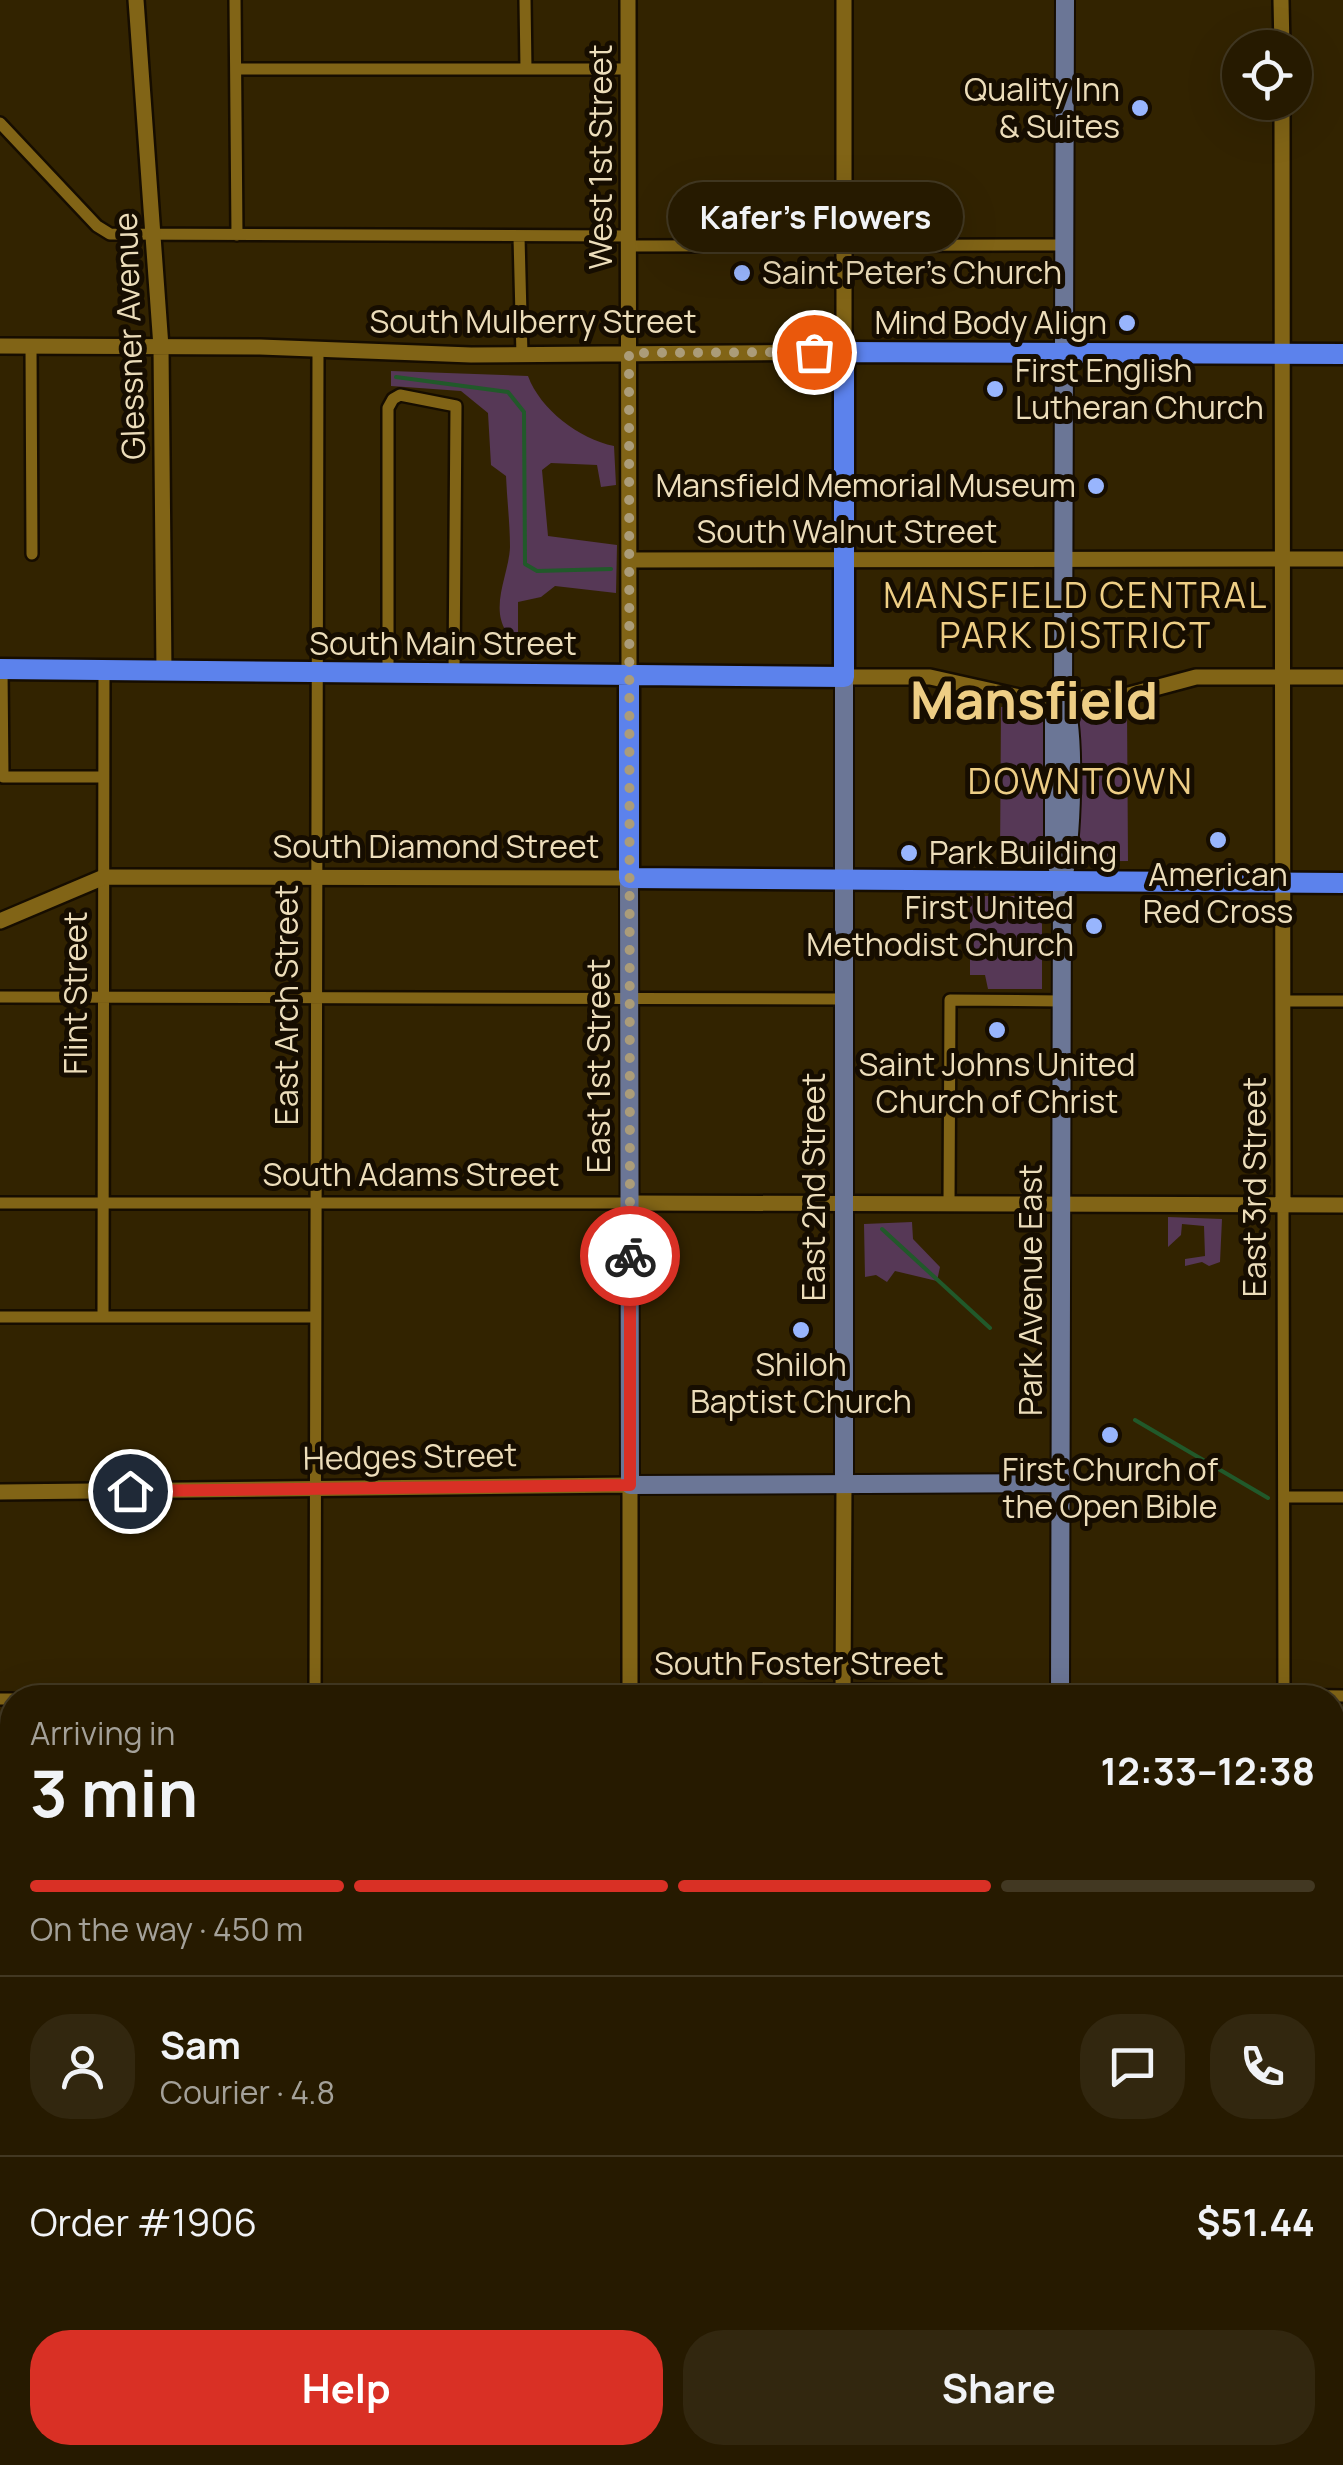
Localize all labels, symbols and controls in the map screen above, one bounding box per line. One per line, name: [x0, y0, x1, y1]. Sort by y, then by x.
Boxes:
map controls: [1222, 30, 1312, 120]
button: locate: [1222, 30, 1312, 120]
street label: West 1st Street: [578, 44, 622, 270]
place label: Quality Inn & Suites: [964, 67, 1120, 148]
marker: Quality Inn & Suites: [1129, 97, 1151, 119]
callout: Kafer's Flowers: [666, 182, 962, 252]
text: Kafer's Flowers: [700, 195, 931, 239]
street label: Glessner Avenue: [103, 212, 155, 460]
place label: Saint Peter's Church: [762, 250, 1062, 294]
marker: Saint Peter's Church: [731, 262, 753, 284]
street label: South Mulberry Street: [369, 299, 697, 343]
place label: Mind Body Align: [874, 300, 1107, 344]
pin: [772, 310, 857, 395]
marker: Mind Body Align: [1116, 312, 1138, 334]
icon: bag: [787, 325, 842, 380]
place label: First English Lutheran Church: [1015, 348, 1264, 429]
marker: First English Lutheran Church: [984, 378, 1006, 400]
place label: Mansfield Memorial Museum: [655, 463, 1076, 507]
marker: Mansfield Memorial Museum: [1085, 475, 1107, 497]
street label: South Walnut Street: [697, 509, 997, 553]
district label: MANSFIELD CENTRAL PARK DISTRICT: [883, 571, 1269, 659]
street label: South Main Street: [309, 621, 577, 665]
district label: Mansfield: [910, 664, 1158, 735]
district label: DOWNTOWN: [968, 757, 1194, 805]
street label: South Diamond Street: [273, 824, 599, 868]
marker: American Red Cross: [1207, 829, 1229, 851]
place label: Park Building: [929, 830, 1117, 874]
marker: Park Building: [898, 842, 920, 864]
place label: American Red Cross: [1143, 852, 1293, 933]
street label: East Arch Street: [264, 885, 308, 1125]
place label: First United Methodist Church: [806, 885, 1074, 966]
street label: Flint Street: [53, 911, 97, 1075]
marker: First United Methodist Church: [1083, 915, 1105, 937]
street label: East 1st Street: [576, 959, 620, 1173]
marker: Saint Johns United Church of Christ: [986, 1019, 1008, 1041]
place label: Saint Johns United Church of Christ: [859, 1042, 1135, 1123]
street label: East 2nd Street: [791, 1073, 835, 1301]
street label: East 3rd Street: [1232, 1077, 1276, 1297]
street label: South Adams Street: [262, 1152, 560, 1196]
street label: Park Avenue East: [1008, 1164, 1052, 1416]
courier: [580, 1206, 680, 1306]
icon: bike: [603, 1229, 658, 1284]
marker: Shiloh Baptist Church: [790, 1319, 812, 1341]
place label: Shiloh Baptist Church: [690, 1342, 912, 1423]
marker: First Church of the Open Bible: [1099, 1424, 1121, 1446]
street label: Hedges Street: [302, 1432, 518, 1480]
place label: First Church of the Open Bible: [1002, 1447, 1219, 1528]
pin: [88, 1449, 173, 1534]
icon: home: [103, 1464, 158, 1519]
street label: South Foster Street: [654, 1641, 944, 1685]
text: Arriving in: [30, 1711, 175, 1755]
text: 12:33–12:38: [1101, 1744, 1315, 1796]
text: 3 min: [30, 1748, 198, 1837]
text: On the way · 450 m: [30, 1907, 303, 1951]
button: person: [30, 2014, 135, 2119]
button: chat: [1080, 2014, 1185, 2119]
button: phone: [1210, 2014, 1315, 2119]
text: Sam: [160, 2018, 241, 2070]
text: Courier · 4.8: [160, 2070, 335, 2114]
text: Order #1906: [30, 2195, 257, 2247]
text: $51.44: [1196, 2195, 1315, 2247]
button: Help: [30, 2330, 663, 2445]
button: Share: [683, 2330, 1315, 2445]

